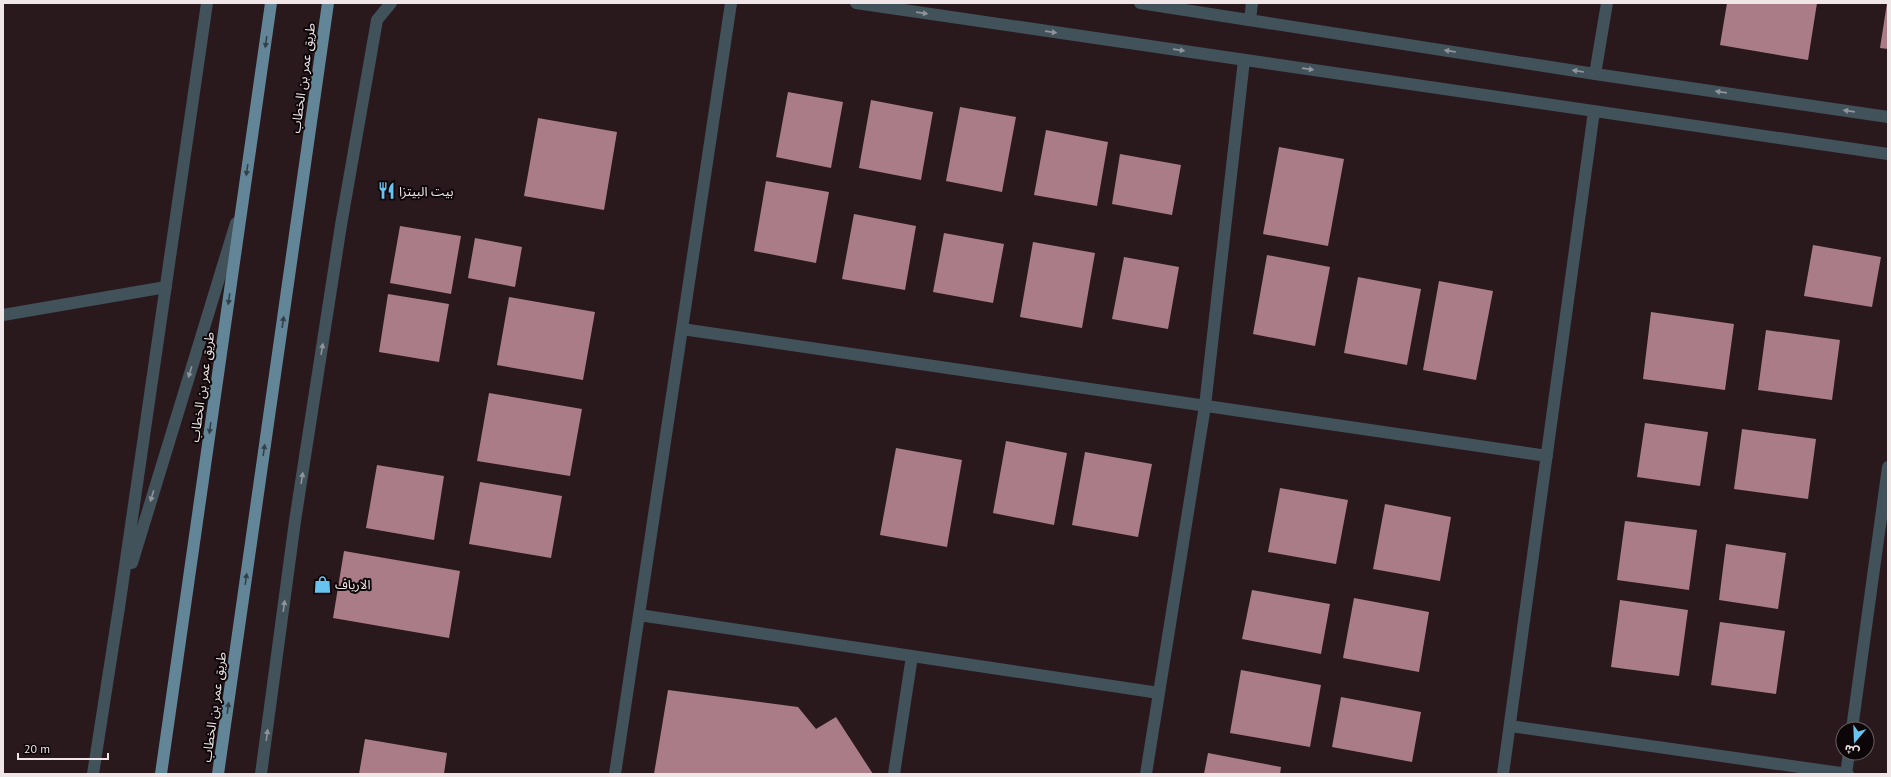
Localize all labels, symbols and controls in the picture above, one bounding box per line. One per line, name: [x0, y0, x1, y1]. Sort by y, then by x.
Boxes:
one-way arrow: [916, 10, 928, 16]
street label: طريق عمر بن الخطاب: [287, 22, 319, 134]
one-way arrow: [1045, 29, 1057, 35]
one-way arrow: [263, 36, 269, 48]
one-way arrow: [1173, 47, 1185, 53]
one-way arrow: [1444, 48, 1456, 54]
one-way arrow: [1302, 66, 1314, 72]
one-way arrow: [1572, 68, 1584, 74]
one-way arrow: [1715, 89, 1727, 95]
one-way arrow: [1843, 108, 1855, 114]
one-way arrow: [244, 164, 250, 176]
restaurant icon: بيت البيتزا: [376, 181, 396, 201]
place label: بيت البيتزا: [399, 183, 454, 200]
one-way arrow: [226, 293, 232, 305]
one-way arrow: [280, 315, 286, 328]
street label: طريق عمر بن الخطاب: [186, 331, 218, 443]
one-way arrow: [319, 343, 325, 355]
one-way arrow: [187, 366, 193, 378]
one-way arrow: [207, 422, 213, 434]
one-way arrow: [261, 444, 267, 456]
one-way arrow: [299, 472, 305, 484]
one-way arrow: [149, 490, 155, 502]
one-way arrow: [243, 573, 249, 585]
shop icon: الارياف: [312, 574, 332, 594]
place label: الارياف: [335, 576, 371, 593]
one-way arrow: [281, 600, 287, 613]
street label: طريق عمر بن الخطاب: [198, 651, 230, 763]
one-way arrow: [225, 702, 231, 714]
north arrow: [1835, 721, 1875, 761]
one-way arrow: [263, 729, 270, 741]
scale bar: [18, 735, 108, 761]
text: 20 m: [24, 741, 50, 756]
text: ش: [1842, 741, 1861, 760]

